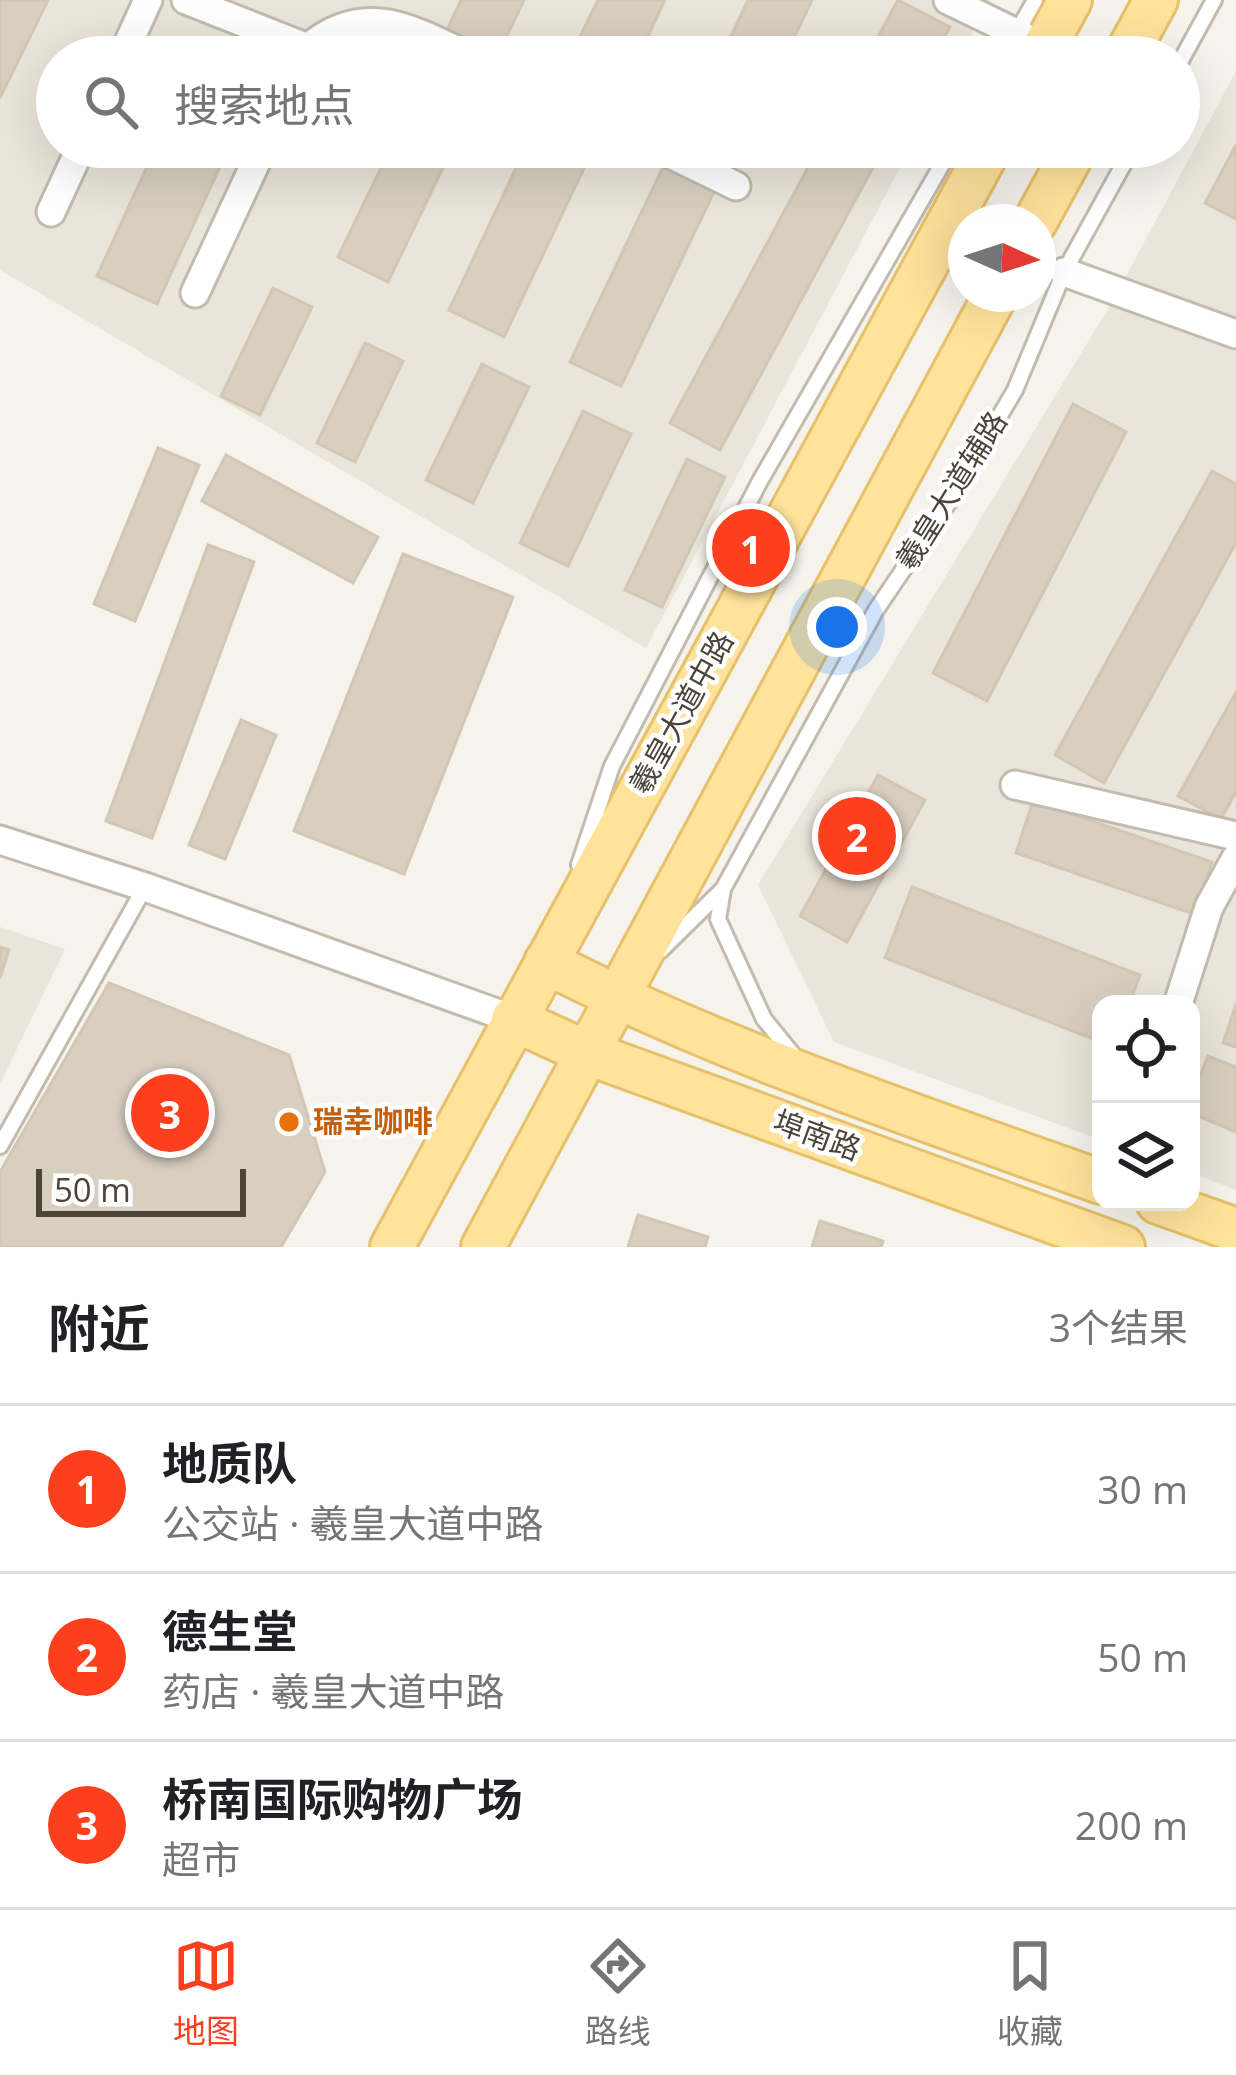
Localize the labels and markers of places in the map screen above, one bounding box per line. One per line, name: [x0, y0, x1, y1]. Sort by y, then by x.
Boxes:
pin: 1: [712, 503, 790, 593]
pin: 2: [818, 791, 896, 881]
pin: 3: [131, 1068, 209, 1158]
place label: 瑞幸咖啡: [313, 1100, 433, 1141]
marker: 瑞幸咖啡: [276, 1109, 302, 1135]

